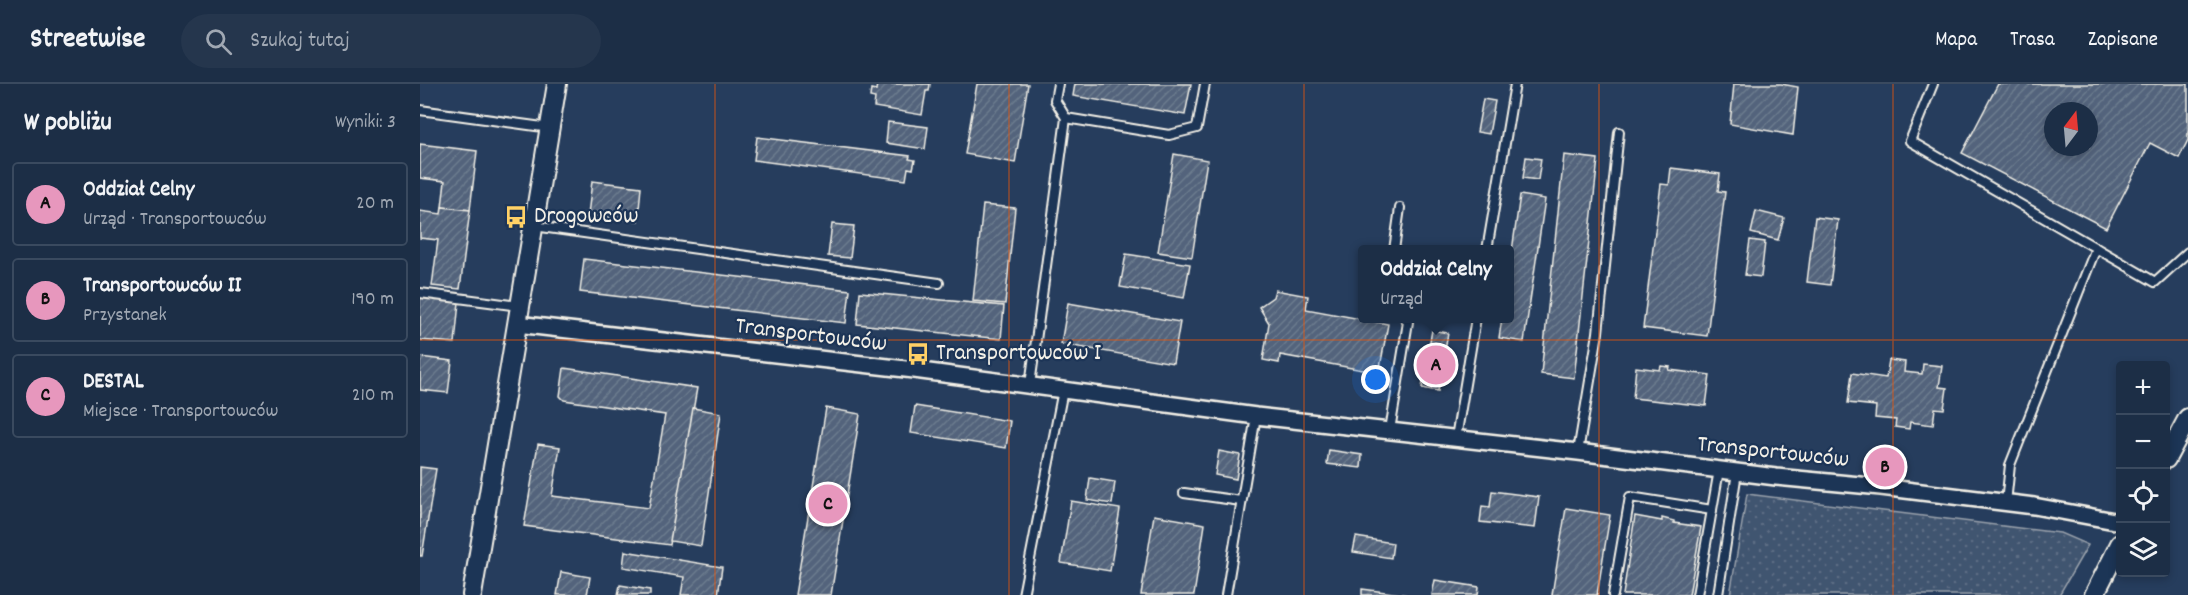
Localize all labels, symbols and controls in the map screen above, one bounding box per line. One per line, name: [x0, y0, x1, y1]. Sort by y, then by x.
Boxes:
search box: [181, 14, 601, 68]
text: Streetwise: [30, 21, 145, 61]
icon: search: [202, 25, 235, 58]
text: Szukaj tutaj: [250, 26, 350, 57]
text: Mapa: [1935, 26, 1977, 56]
text: Trasa: [2010, 26, 2055, 56]
text: Zapisane: [2088, 26, 2158, 56]
north arrow: [2044, 102, 2098, 156]
text: W pobliżu: [24, 105, 112, 142]
text: Wyniki: 3: [335, 109, 396, 137]
text: Oddział Celny: [83, 175, 194, 206]
text: A: [40, 190, 51, 218]
text: 20 m: [356, 190, 394, 218]
place label: Drogowców: [534, 200, 638, 234]
bus stop icon: Drogowców: [503, 204, 529, 230]
text: Urząd · Transportowców: [83, 206, 267, 234]
popup: [1358, 245, 1514, 323]
text: Oddział Celny: [1380, 255, 1492, 286]
text: Transportowców II: [83, 271, 241, 302]
text: B: [41, 286, 50, 314]
text: 190 m: [351, 286, 394, 314]
text: Urząd: [1380, 286, 1423, 314]
text: Przystanek: [83, 302, 167, 330]
street label: Transportowców: [733, 310, 889, 362]
place label: Transportowców I: [936, 337, 1102, 371]
bus stop icon: Transportowców I: [905, 341, 931, 367]
pin: A: [1416, 342, 1456, 388]
map controls: [2116, 361, 2170, 577]
button: +: [2116, 361, 2170, 415]
your location: [1361, 365, 1390, 394]
text: DESTAL: [83, 367, 144, 398]
text: C: [41, 382, 50, 410]
text: 210 m: [352, 382, 394, 410]
text: Miejsce · Transportowców: [83, 398, 278, 426]
button: −: [2116, 415, 2170, 469]
street label: Transportowców: [1695, 428, 1851, 478]
pin: B: [1866, 444, 1904, 490]
button: locate: [2116, 469, 2170, 523]
pin: C: [808, 482, 848, 526]
button: layers: [2116, 523, 2170, 577]

